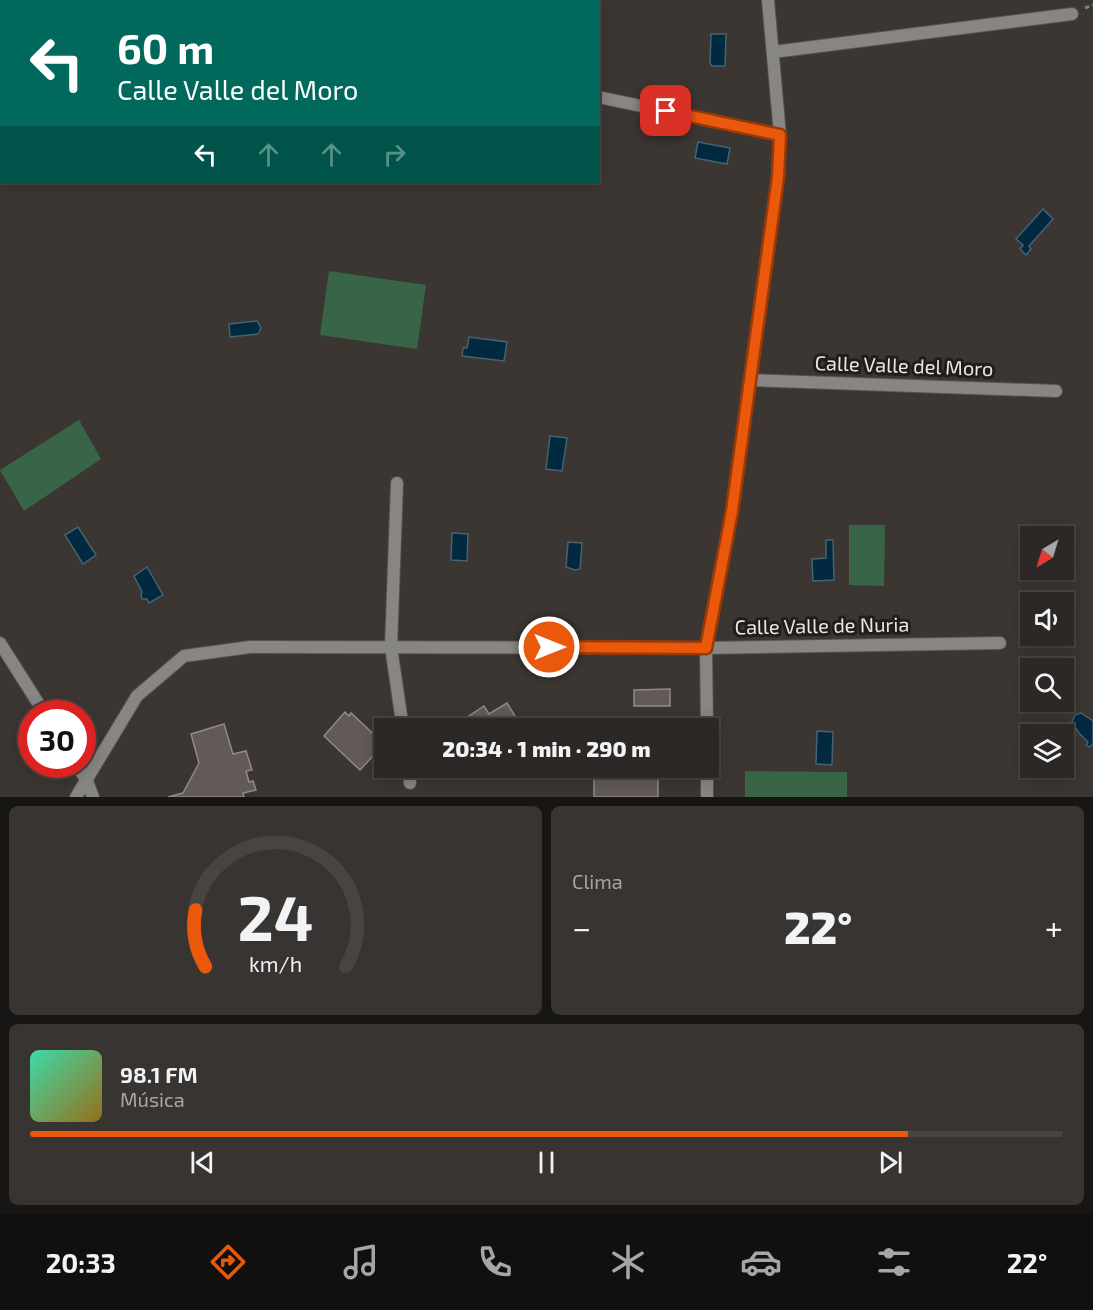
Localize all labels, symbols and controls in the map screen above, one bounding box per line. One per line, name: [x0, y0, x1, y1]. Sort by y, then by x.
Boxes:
text: 60 m: [117, 22, 214, 72]
icon: left: [18, 24, 96, 102]
text: Calle Valle del Moro: [117, 73, 358, 105]
pin: [640, 85, 691, 136]
icon: arrive: [649, 94, 682, 127]
icon: left: [189, 138, 222, 171]
icon: ahead: [252, 138, 285, 171]
icon: ahead: [315, 138, 348, 171]
icon: right: [378, 138, 411, 171]
street label: Calle Valle del Moro: [814, 350, 994, 380]
north arrow: [1020, 526, 1074, 580]
map controls: [1020, 526, 1074, 778]
button: sound: [1020, 592, 1074, 646]
street label: Calle Valle de Nuria: [734, 611, 910, 639]
position arrow: [517, 615, 581, 679]
button: search: [1020, 658, 1074, 712]
speed limit sign: 30: [18, 700, 96, 778]
button: layers: [1020, 724, 1074, 778]
text: 20:34 · 1 min · 290 m: [442, 735, 651, 761]
text: Clima: [572, 869, 623, 893]
text: 24: [237, 879, 313, 954]
text: 22°: [784, 899, 852, 953]
text: −: [572, 907, 591, 947]
text: +: [1045, 907, 1063, 947]
text: km/h: [249, 952, 302, 977]
text: 98.1 FM: [120, 1061, 198, 1087]
text: Música: [120, 1087, 185, 1111]
icon: previous: [186, 1146, 219, 1179]
icon: pause: [530, 1146, 563, 1179]
icon: next: [874, 1146, 907, 1179]
icon: directions: [207, 1241, 249, 1283]
icon: music: [340, 1241, 382, 1283]
icon: phone: [474, 1241, 516, 1283]
icon: climate: [607, 1241, 649, 1283]
icon: car: [740, 1241, 782, 1283]
icon: filters: [873, 1241, 915, 1283]
text: 20:33: [46, 1246, 116, 1278]
text: 22°: [1007, 1246, 1047, 1278]

